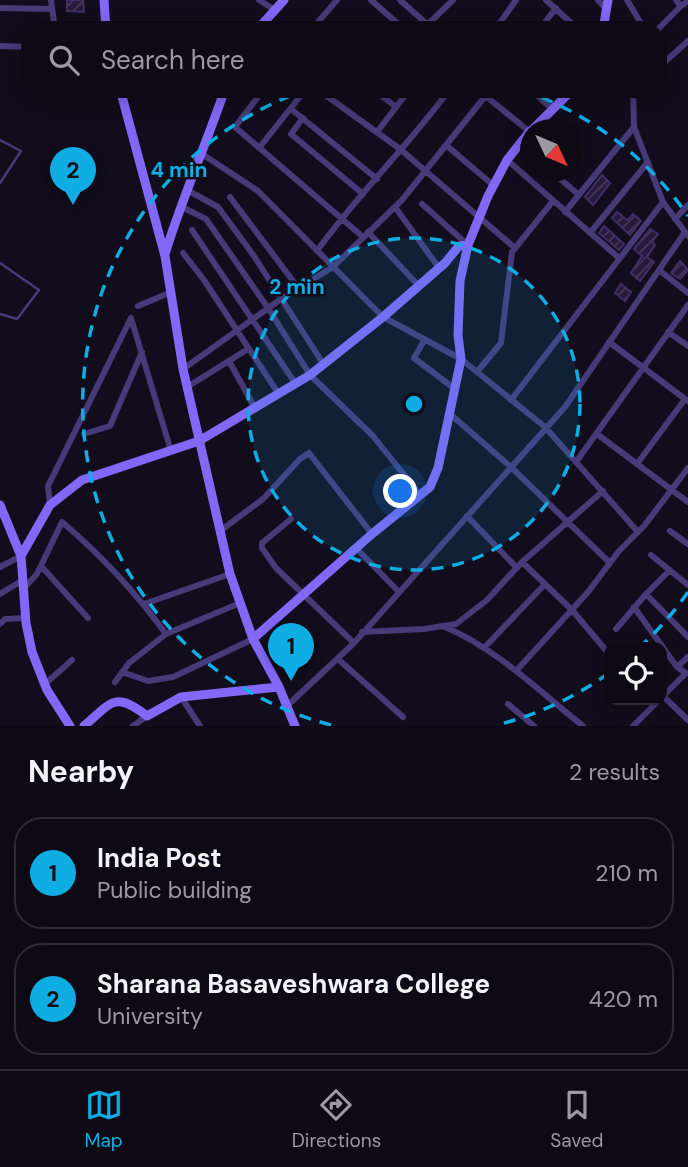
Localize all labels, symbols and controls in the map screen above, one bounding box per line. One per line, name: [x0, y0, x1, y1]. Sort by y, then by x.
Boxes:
search box: [21, 21, 667, 98]
icon: search: [45, 41, 83, 79]
text: Search here: [101, 43, 244, 77]
north arrow: [520, 119, 583, 182]
pin: 2: [50, 147, 96, 205]
text: 4 min: [150, 156, 208, 184]
text: 2 min: [269, 273, 325, 301]
centre of rings: [402, 392, 426, 416]
your location: [383, 474, 417, 508]
pin: 1: [268, 623, 314, 681]
map controls: [604, 642, 667, 705]
button: locate: [604, 642, 667, 705]
text: Nearby: [28, 752, 134, 791]
text: 2 results: [569, 757, 660, 787]
text: India Post: [97, 841, 222, 875]
text: 1: [49, 858, 57, 888]
text: 210 m: [595, 858, 658, 888]
text: Public building: [97, 875, 252, 905]
text: Sharana Basaveshwara College: [97, 967, 490, 1001]
text: 2: [46, 984, 60, 1014]
text: 420 m: [589, 984, 658, 1014]
text: University: [97, 1001, 203, 1031]
tab: Map: [85, 1086, 123, 1153]
tab: Directions: [292, 1086, 381, 1153]
tab: Saved: [550, 1086, 603, 1153]

